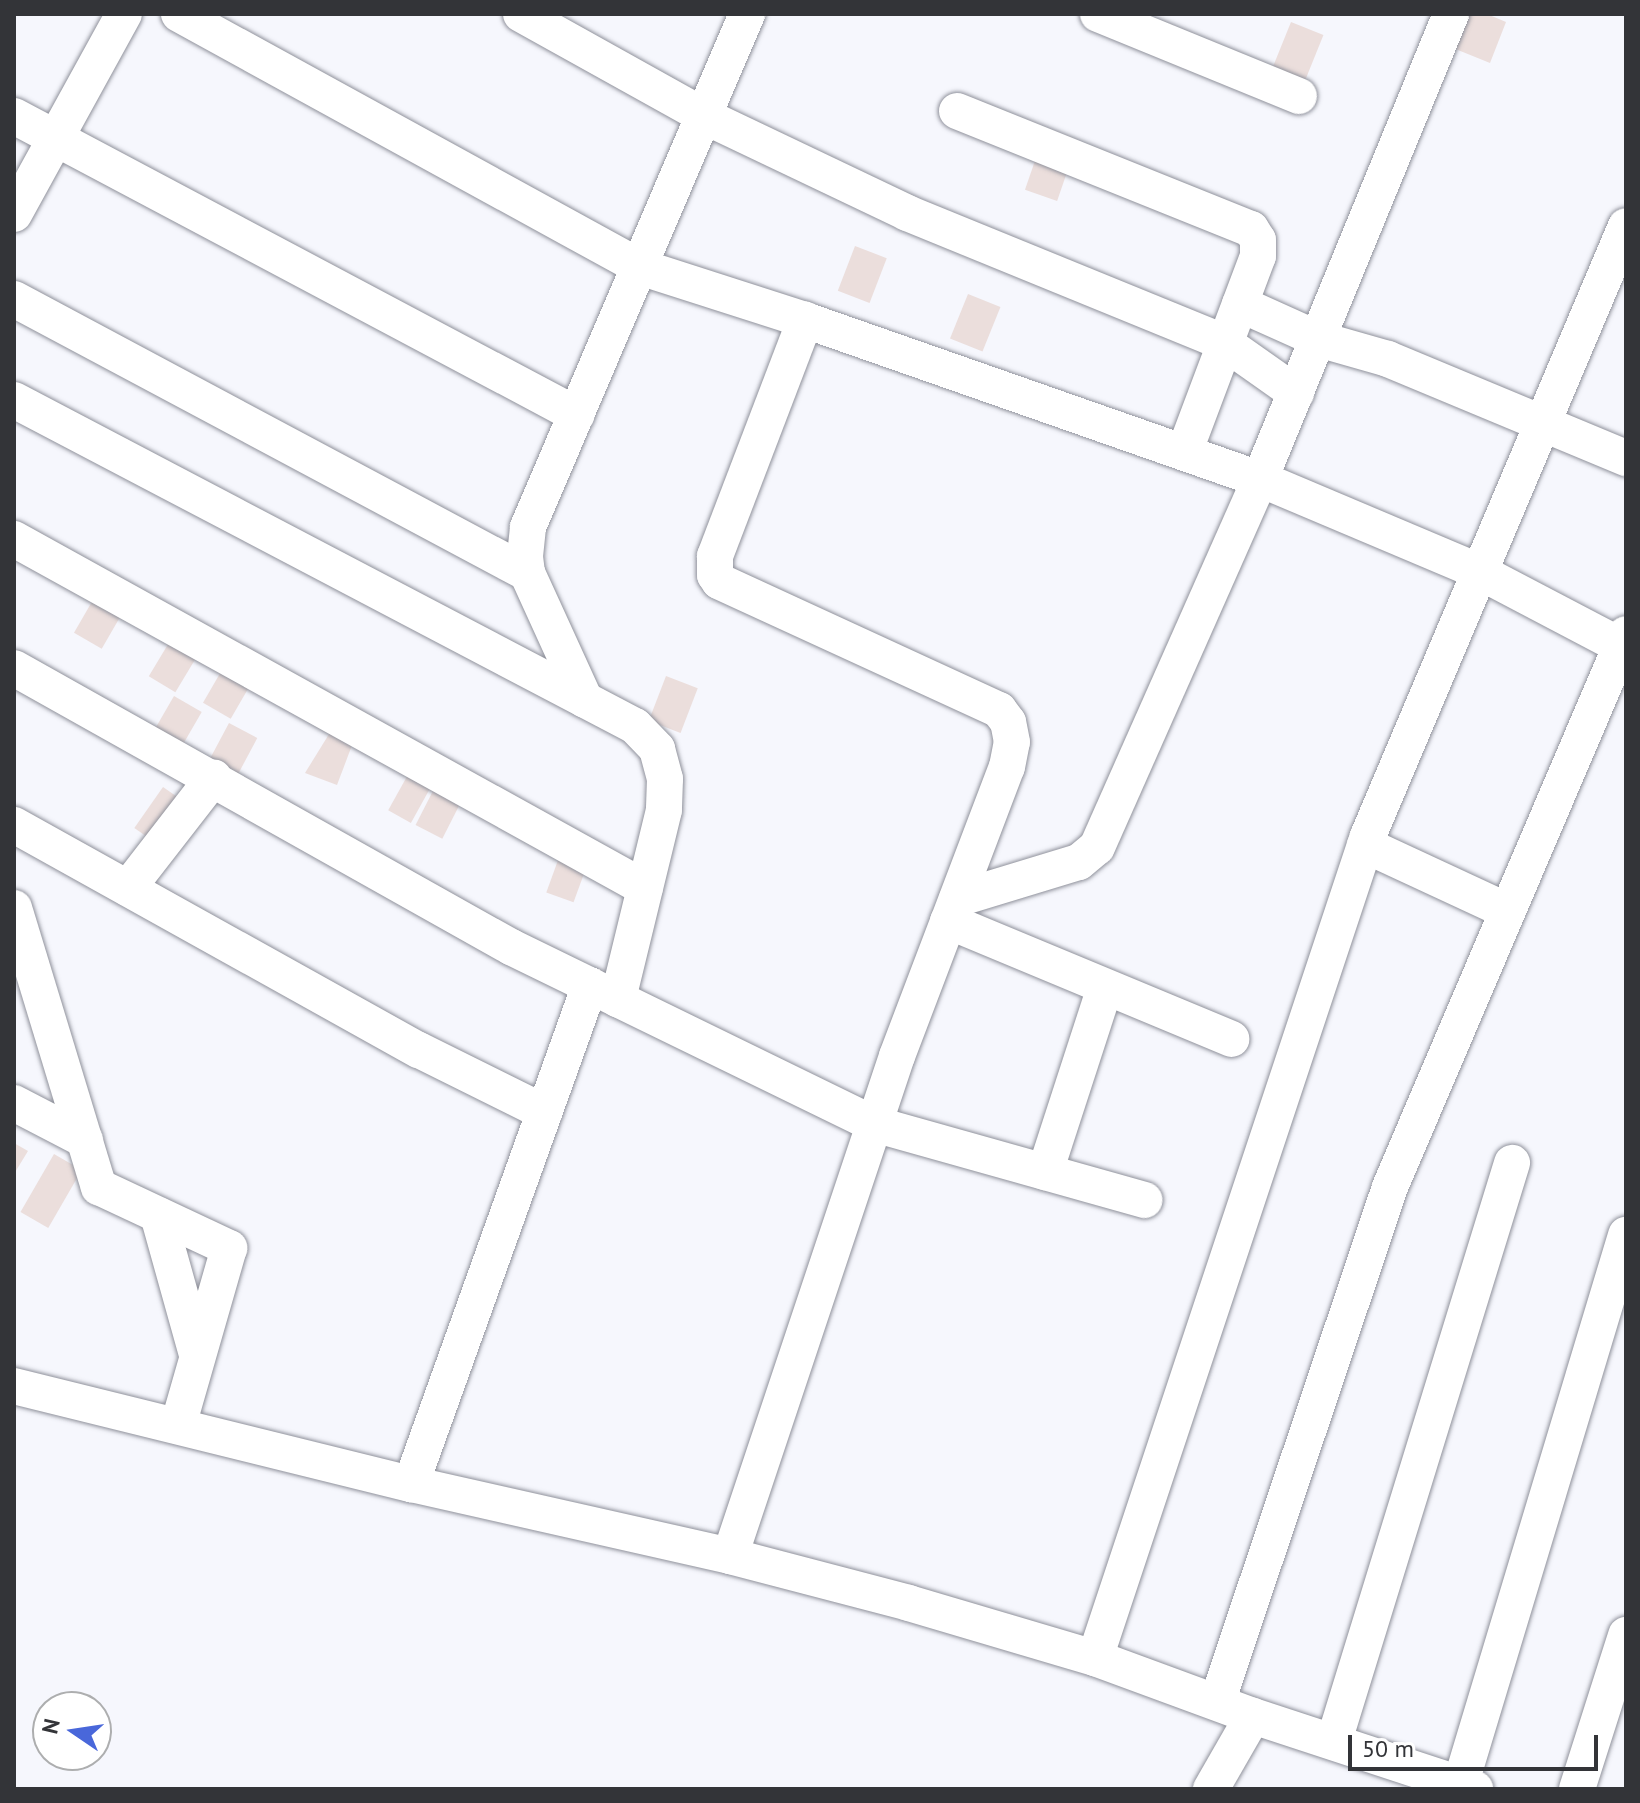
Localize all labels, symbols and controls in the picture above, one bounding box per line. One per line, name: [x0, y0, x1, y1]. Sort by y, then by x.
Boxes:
north arrow: [32, 1691, 112, 1771]
text: N: [35, 1716, 66, 1736]
scale bar: [1352, 1719, 1602, 1769]
text: 50 m: [1362, 1733, 1414, 1764]

